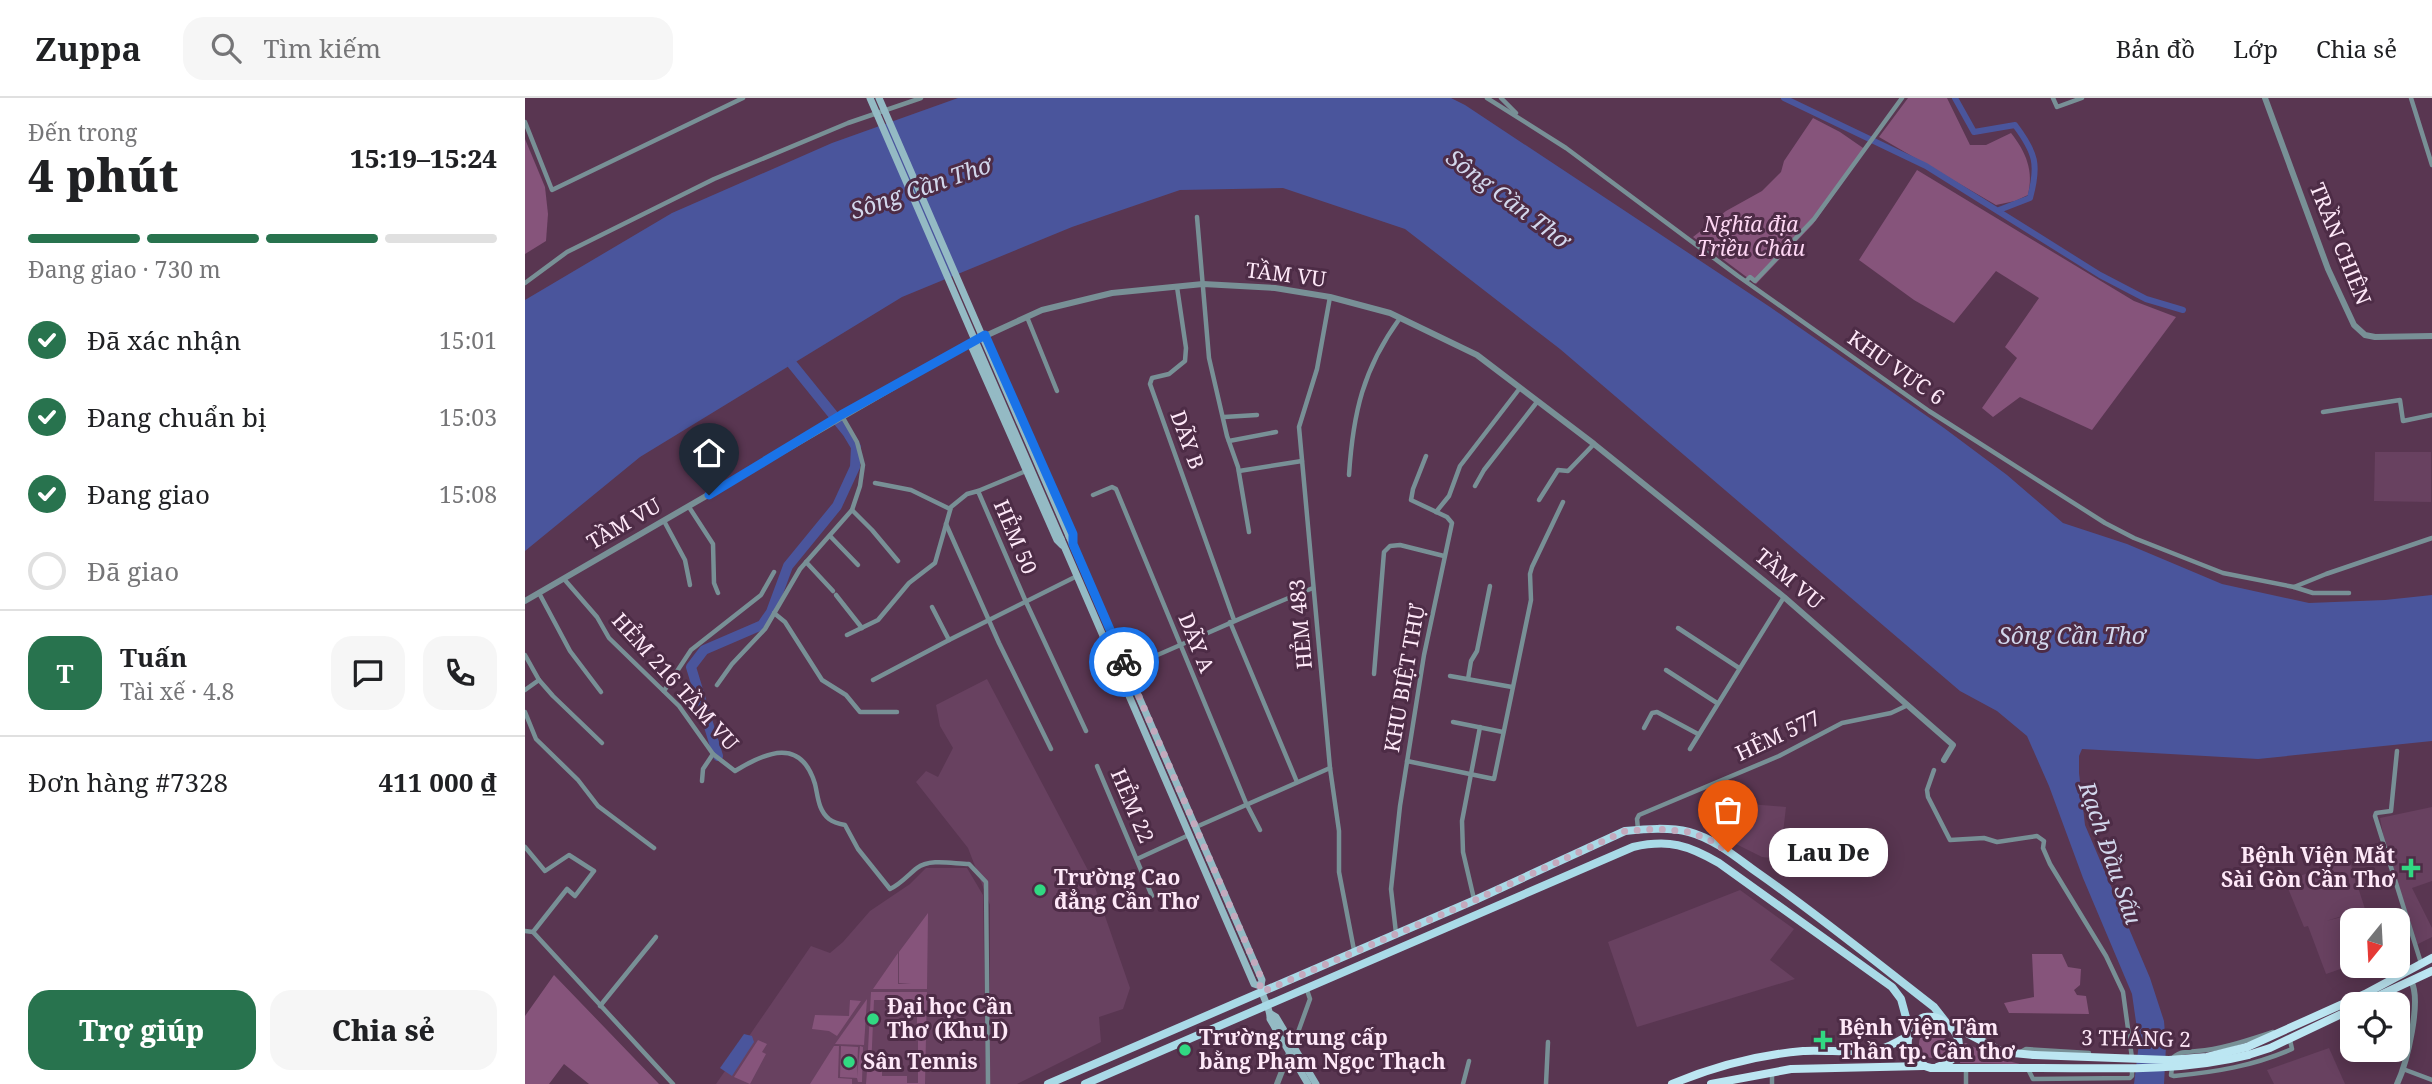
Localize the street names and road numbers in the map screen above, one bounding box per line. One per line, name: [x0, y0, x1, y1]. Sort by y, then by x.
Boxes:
street label: TRẦN CHIÊN: [2304, 178, 2378, 309]
street label: TẦM VU: [1244, 255, 1328, 293]
street label: KHU VỰC 6: [1843, 324, 1951, 411]
street label: DÃY B: [1164, 406, 1211, 473]
street label: TẦM VU: [582, 491, 665, 555]
street label: HẺM 50: [988, 495, 1044, 578]
street label: TẦM VU: [1750, 542, 1830, 615]
street label: HẺM 483: [1282, 578, 1318, 670]
street label: KHU BIỆT THỰ: [1377, 601, 1431, 754]
street label: HẺM 216 TẦM VU: [606, 606, 745, 756]
street label: DÃY A: [1172, 609, 1222, 677]
street label: HẺM 577: [1731, 703, 1824, 767]
street label: HẺM 22: [1105, 764, 1161, 847]
street label: 3 THÁNG 2: [2081, 1023, 2191, 1053]

